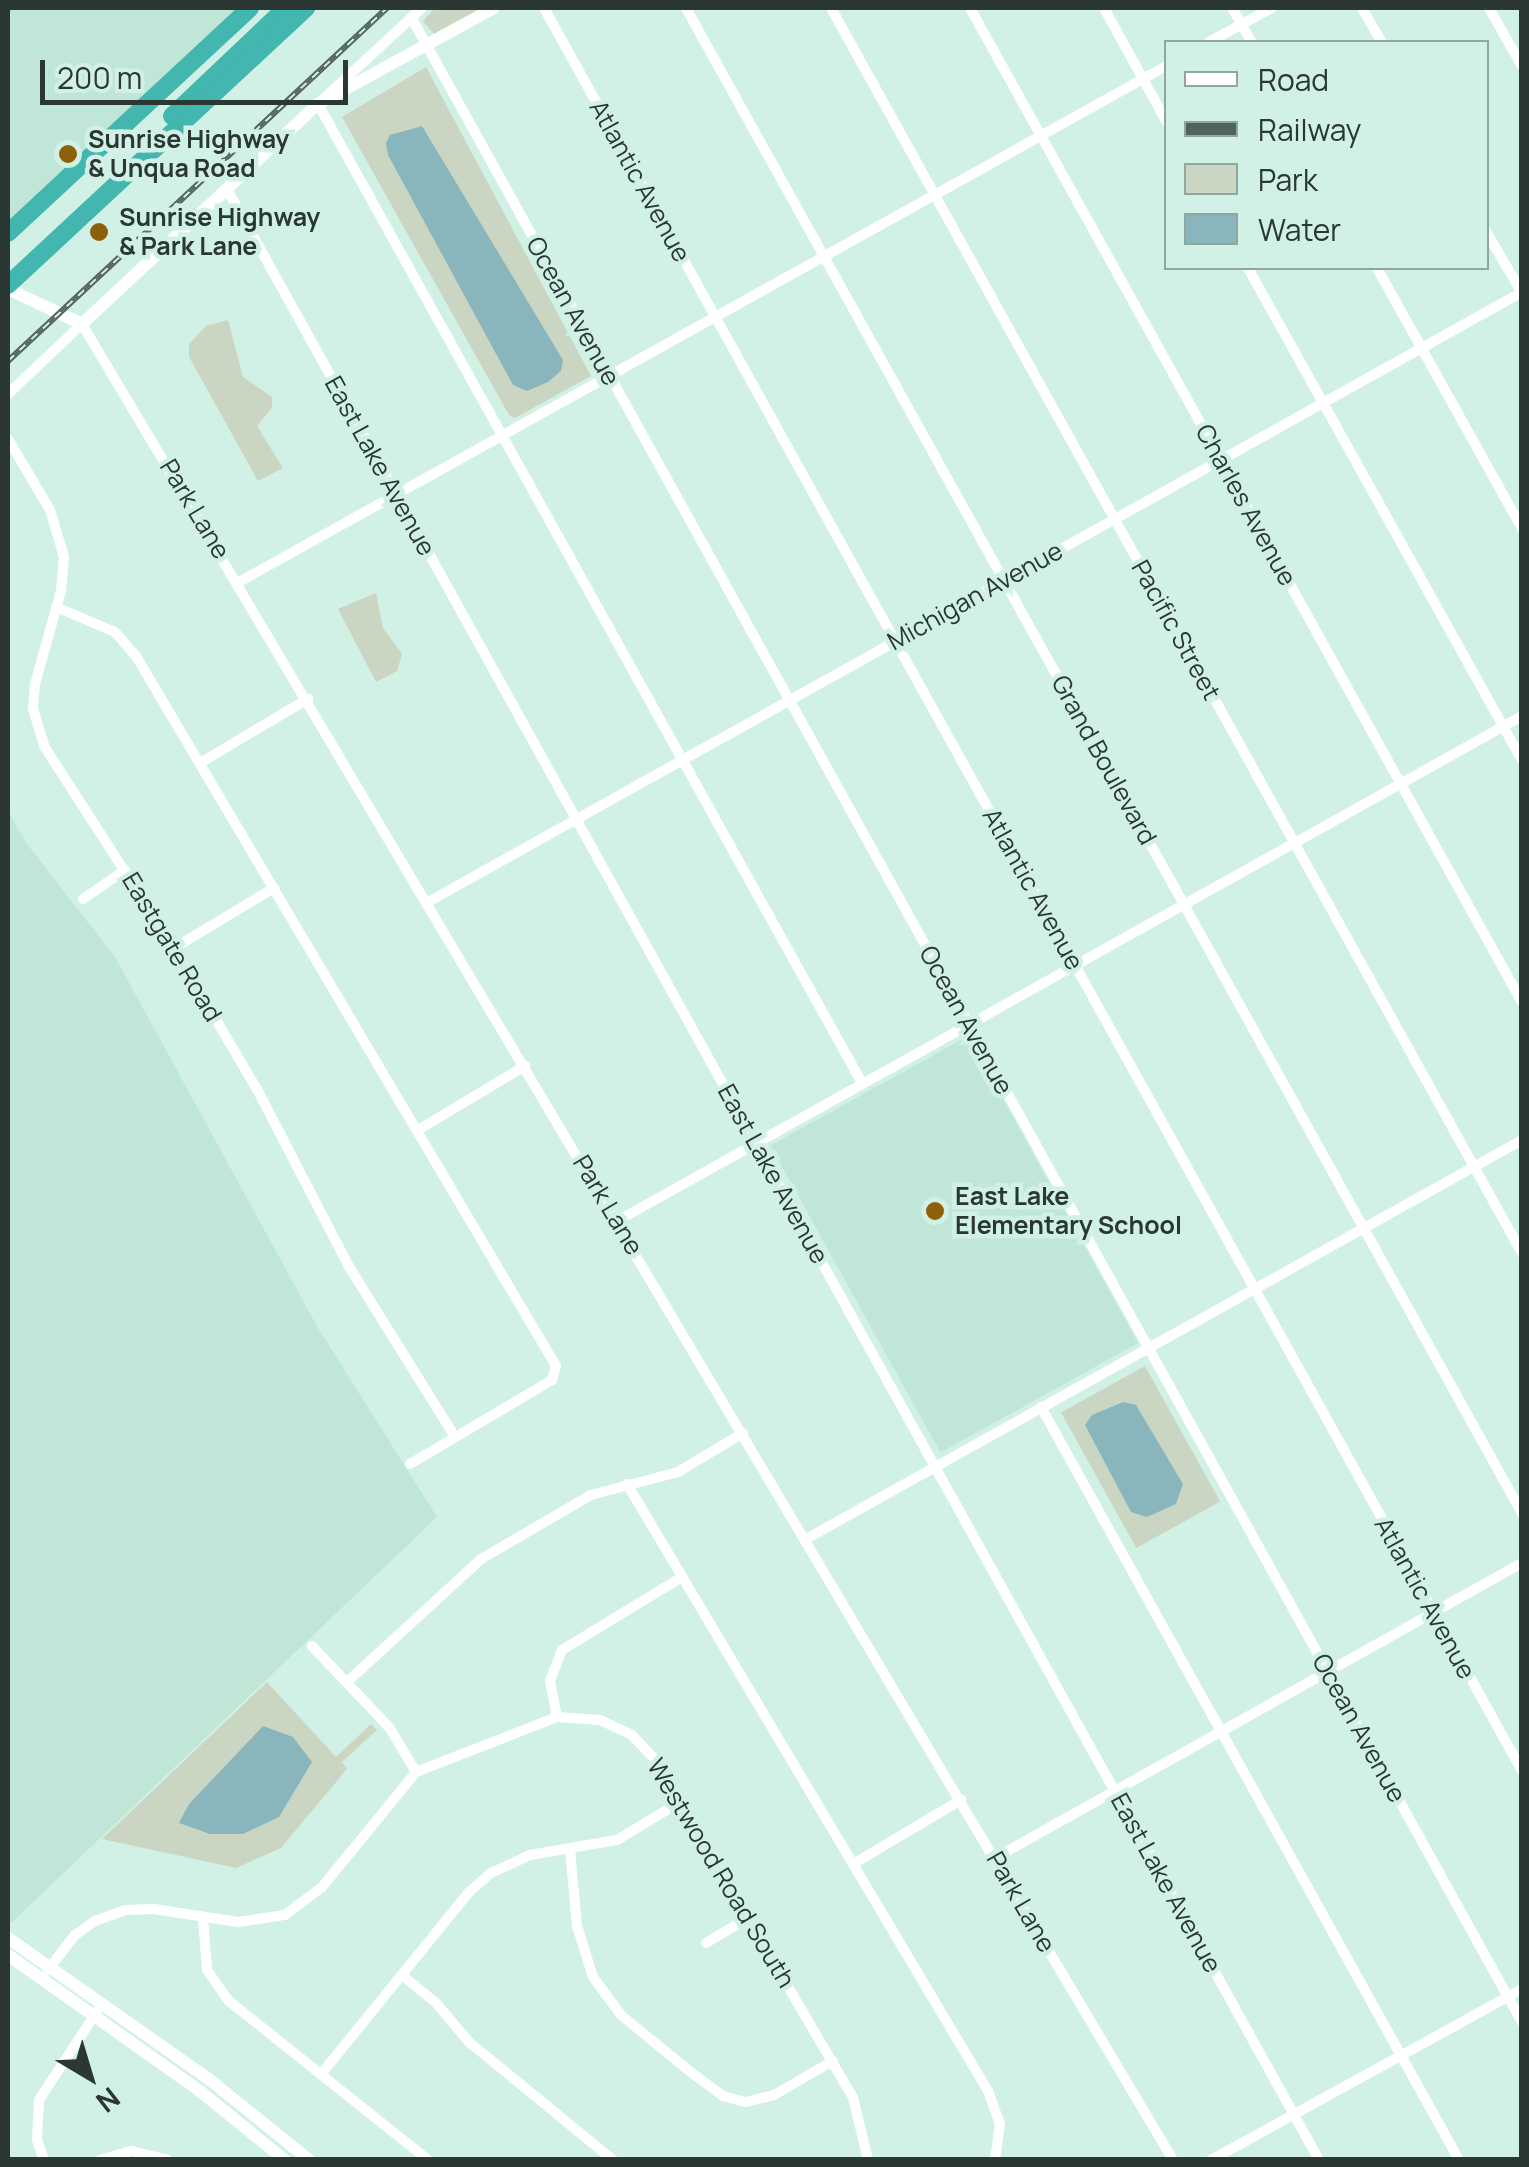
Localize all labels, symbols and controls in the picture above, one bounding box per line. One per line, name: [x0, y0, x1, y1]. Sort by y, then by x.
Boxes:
scale bar: [45, 40, 352, 102]
legend: [1164, 40, 1489, 270]
text: 200 m: [57, 57, 142, 98]
text: Road: [1258, 59, 1329, 100]
street label: Atlantic Avenue: [583, 95, 697, 267]
text: Railway: [1258, 109, 1361, 150]
place label: Sunrise Highway & Unqua Road: [88, 125, 289, 184]
marker: Sunrise Highway & Unqua Road: [57, 143, 79, 165]
text: Park: [1258, 159, 1318, 200]
place label: Sunrise Highway & Park Lane: [119, 203, 320, 262]
text: Water: [1258, 209, 1341, 250]
marker: Sunrise Highway & Park Lane: [88, 221, 110, 243]
street label: Ocean Avenue: [520, 231, 626, 391]
street label: East Lake Avenue: [318, 371, 442, 561]
street label: Charles Avenue: [1189, 419, 1303, 591]
street label: Park Lane: [154, 454, 236, 564]
street label: Michigan Avenue: [882, 535, 1068, 657]
street label: Pacific Street: [1125, 555, 1227, 705]
street label: Grand Boulevard: [1045, 670, 1163, 850]
street label: Atlantic Avenue: [976, 803, 1090, 975]
street label: Eastgate Road: [116, 867, 228, 1027]
street label: Ocean Avenue: [913, 940, 1019, 1100]
street label: East Lake Avenue: [711, 1079, 835, 1269]
street label: Park Lane: [567, 1150, 649, 1260]
place label: East Lake Elementary School: [955, 1182, 1182, 1241]
marker: East Lake Elementary School: [924, 1200, 946, 1222]
street label: Atlantic Avenue: [1368, 1512, 1482, 1684]
street label: Ocean Avenue: [1306, 1648, 1412, 1808]
street label: Westwood Road South: [641, 1753, 801, 1993]
street label: East Lake Avenue: [1104, 1788, 1228, 1978]
street label: Park Lane: [980, 1847, 1062, 1957]
north arrow: [40, 2027, 140, 2127]
text: N: [89, 2079, 128, 2122]

